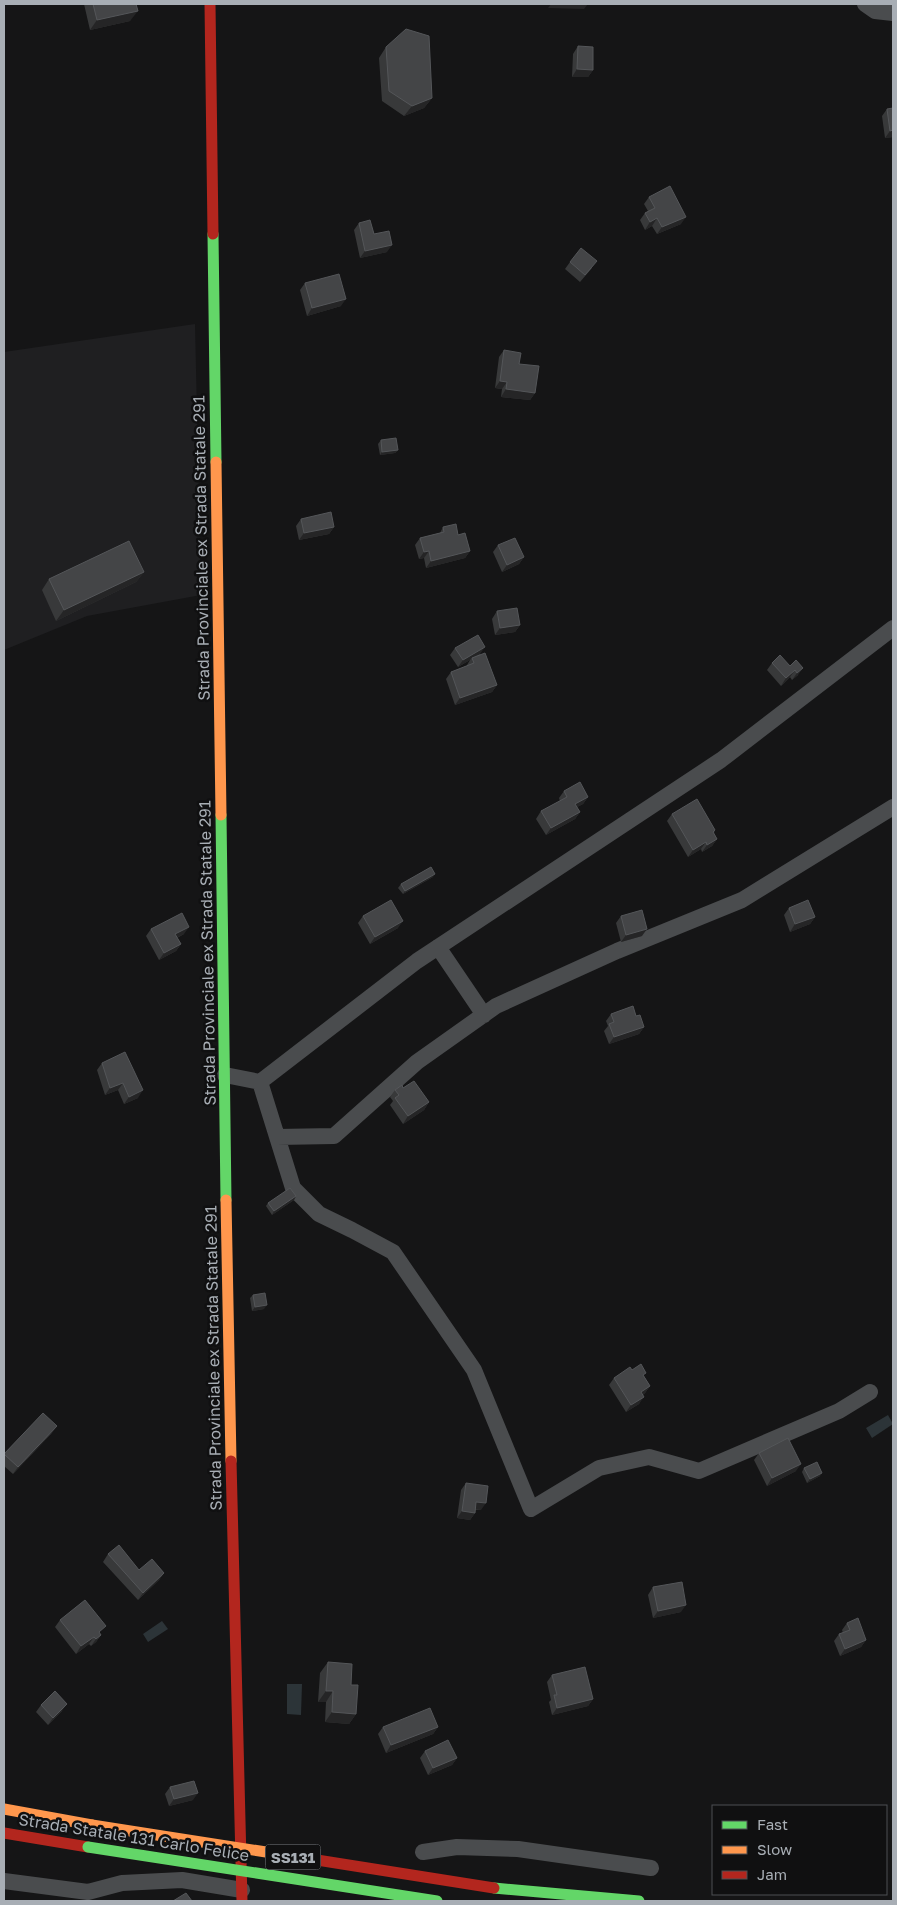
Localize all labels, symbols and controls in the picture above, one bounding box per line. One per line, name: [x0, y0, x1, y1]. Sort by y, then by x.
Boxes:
street label: Strada Provinciale ex Strada Statale 291: [188, 395, 214, 701]
street label: Strada Provinciale ex Strada Statale 291: [194, 800, 220, 1106]
street label: Strada Provinciale ex Strada Statale 291: [200, 1205, 226, 1511]
legend: [712, 1805, 887, 1895]
street label: Strada Statale 131 Carlo Felice: [17, 1809, 251, 1865]
text: Fast: [757, 1815, 788, 1833]
text: Slow: [757, 1840, 792, 1858]
road number: SS131: [266, 1844, 320, 1870]
text: Jam: [757, 1865, 787, 1883]

